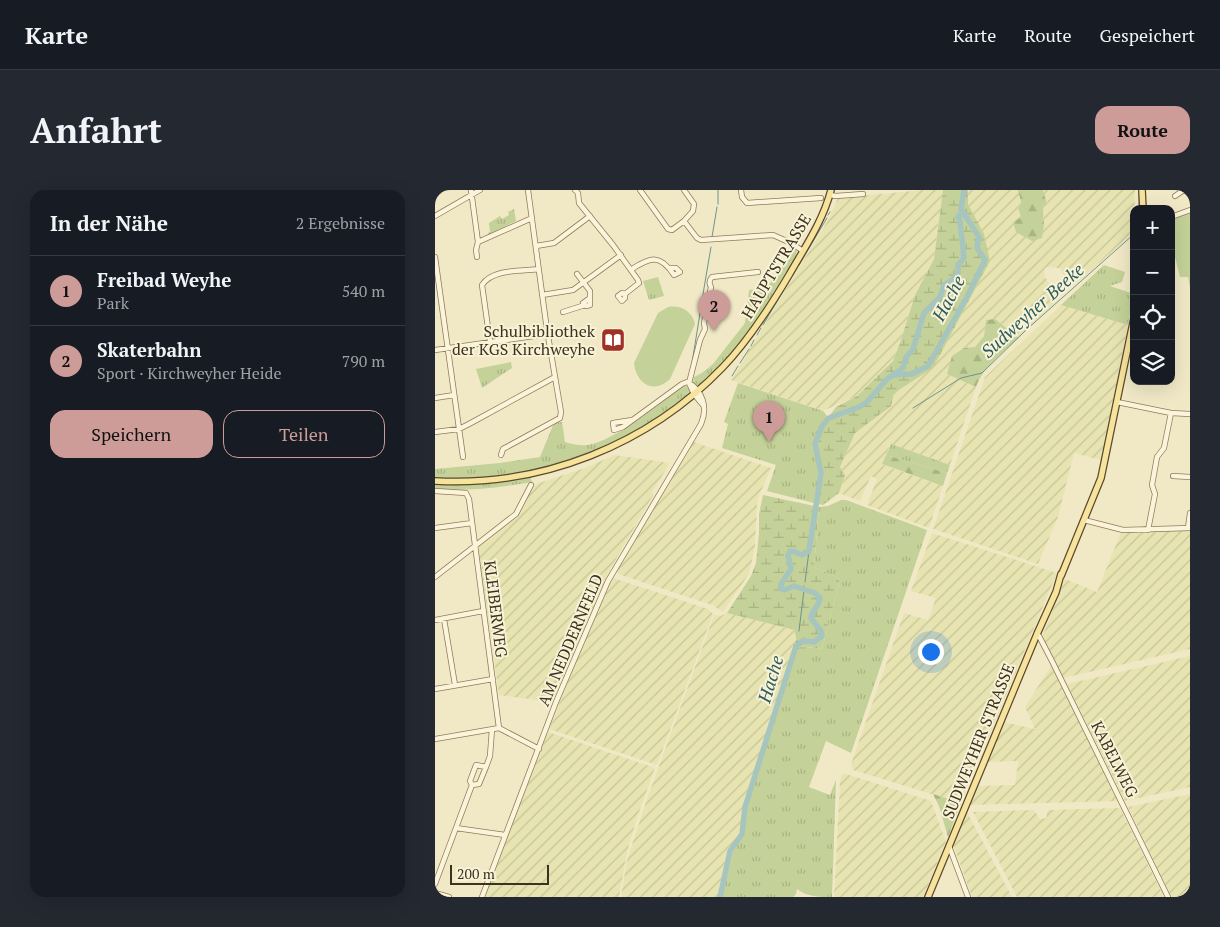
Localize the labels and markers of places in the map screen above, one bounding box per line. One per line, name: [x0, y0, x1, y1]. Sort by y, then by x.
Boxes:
pin: 2: [698, 290, 730, 331]
place label: Schulbibliothek der KGS Kirchweyhe: [452, 320, 596, 360]
library icon: Schulbibliothek der KGS Kirchweyhe: [600, 327, 626, 353]
pin: 1: [753, 401, 785, 442]

